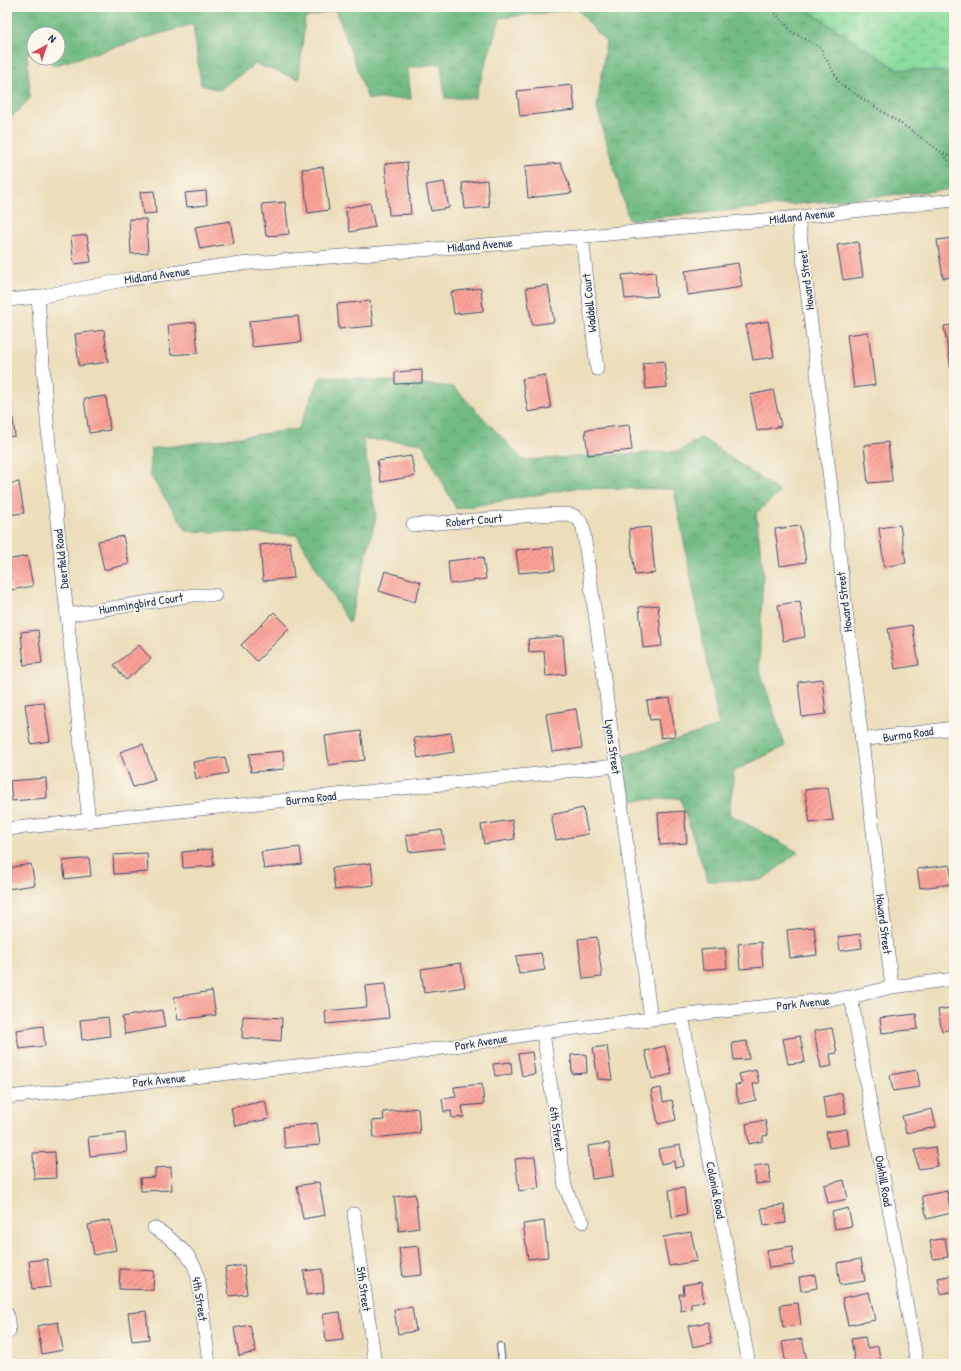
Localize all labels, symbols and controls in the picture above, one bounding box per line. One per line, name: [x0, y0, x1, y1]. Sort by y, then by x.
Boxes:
north arrow: [26, 26, 66, 66]
text: N: [46, 31, 59, 46]
street label: Midland Avenue: [768, 204, 836, 228]
street label: Midland Avenue: [447, 234, 514, 256]
street label: Howard Street: [794, 248, 818, 311]
street label: Midland Avenue: [123, 262, 191, 288]
street label: Waddell Court: [577, 272, 601, 333]
street label: Robert Court: [445, 509, 504, 531]
street label: Deerfield Road: [49, 528, 73, 590]
street label: Howard Street: [832, 570, 856, 633]
street label: Hummingbird Court: [98, 588, 185, 618]
street label: Lyons Street: [601, 719, 625, 776]
street label: Burma Road: [882, 722, 935, 746]
street label: Burma Road: [285, 787, 337, 809]
street label: Howard Street: [872, 893, 896, 956]
street label: Park Avenue: [776, 992, 831, 1014]
street label: Park Avenue: [453, 1029, 509, 1055]
street label: Park Avenue: [132, 1069, 187, 1091]
street label: 6th Street: [545, 1106, 569, 1153]
street label: Oakhill Road: [871, 1154, 897, 1208]
street label: Colonial Road: [702, 1160, 730, 1220]
street label: 5th Street: [352, 1266, 376, 1313]
street label: 4th Street: [188, 1276, 212, 1323]

